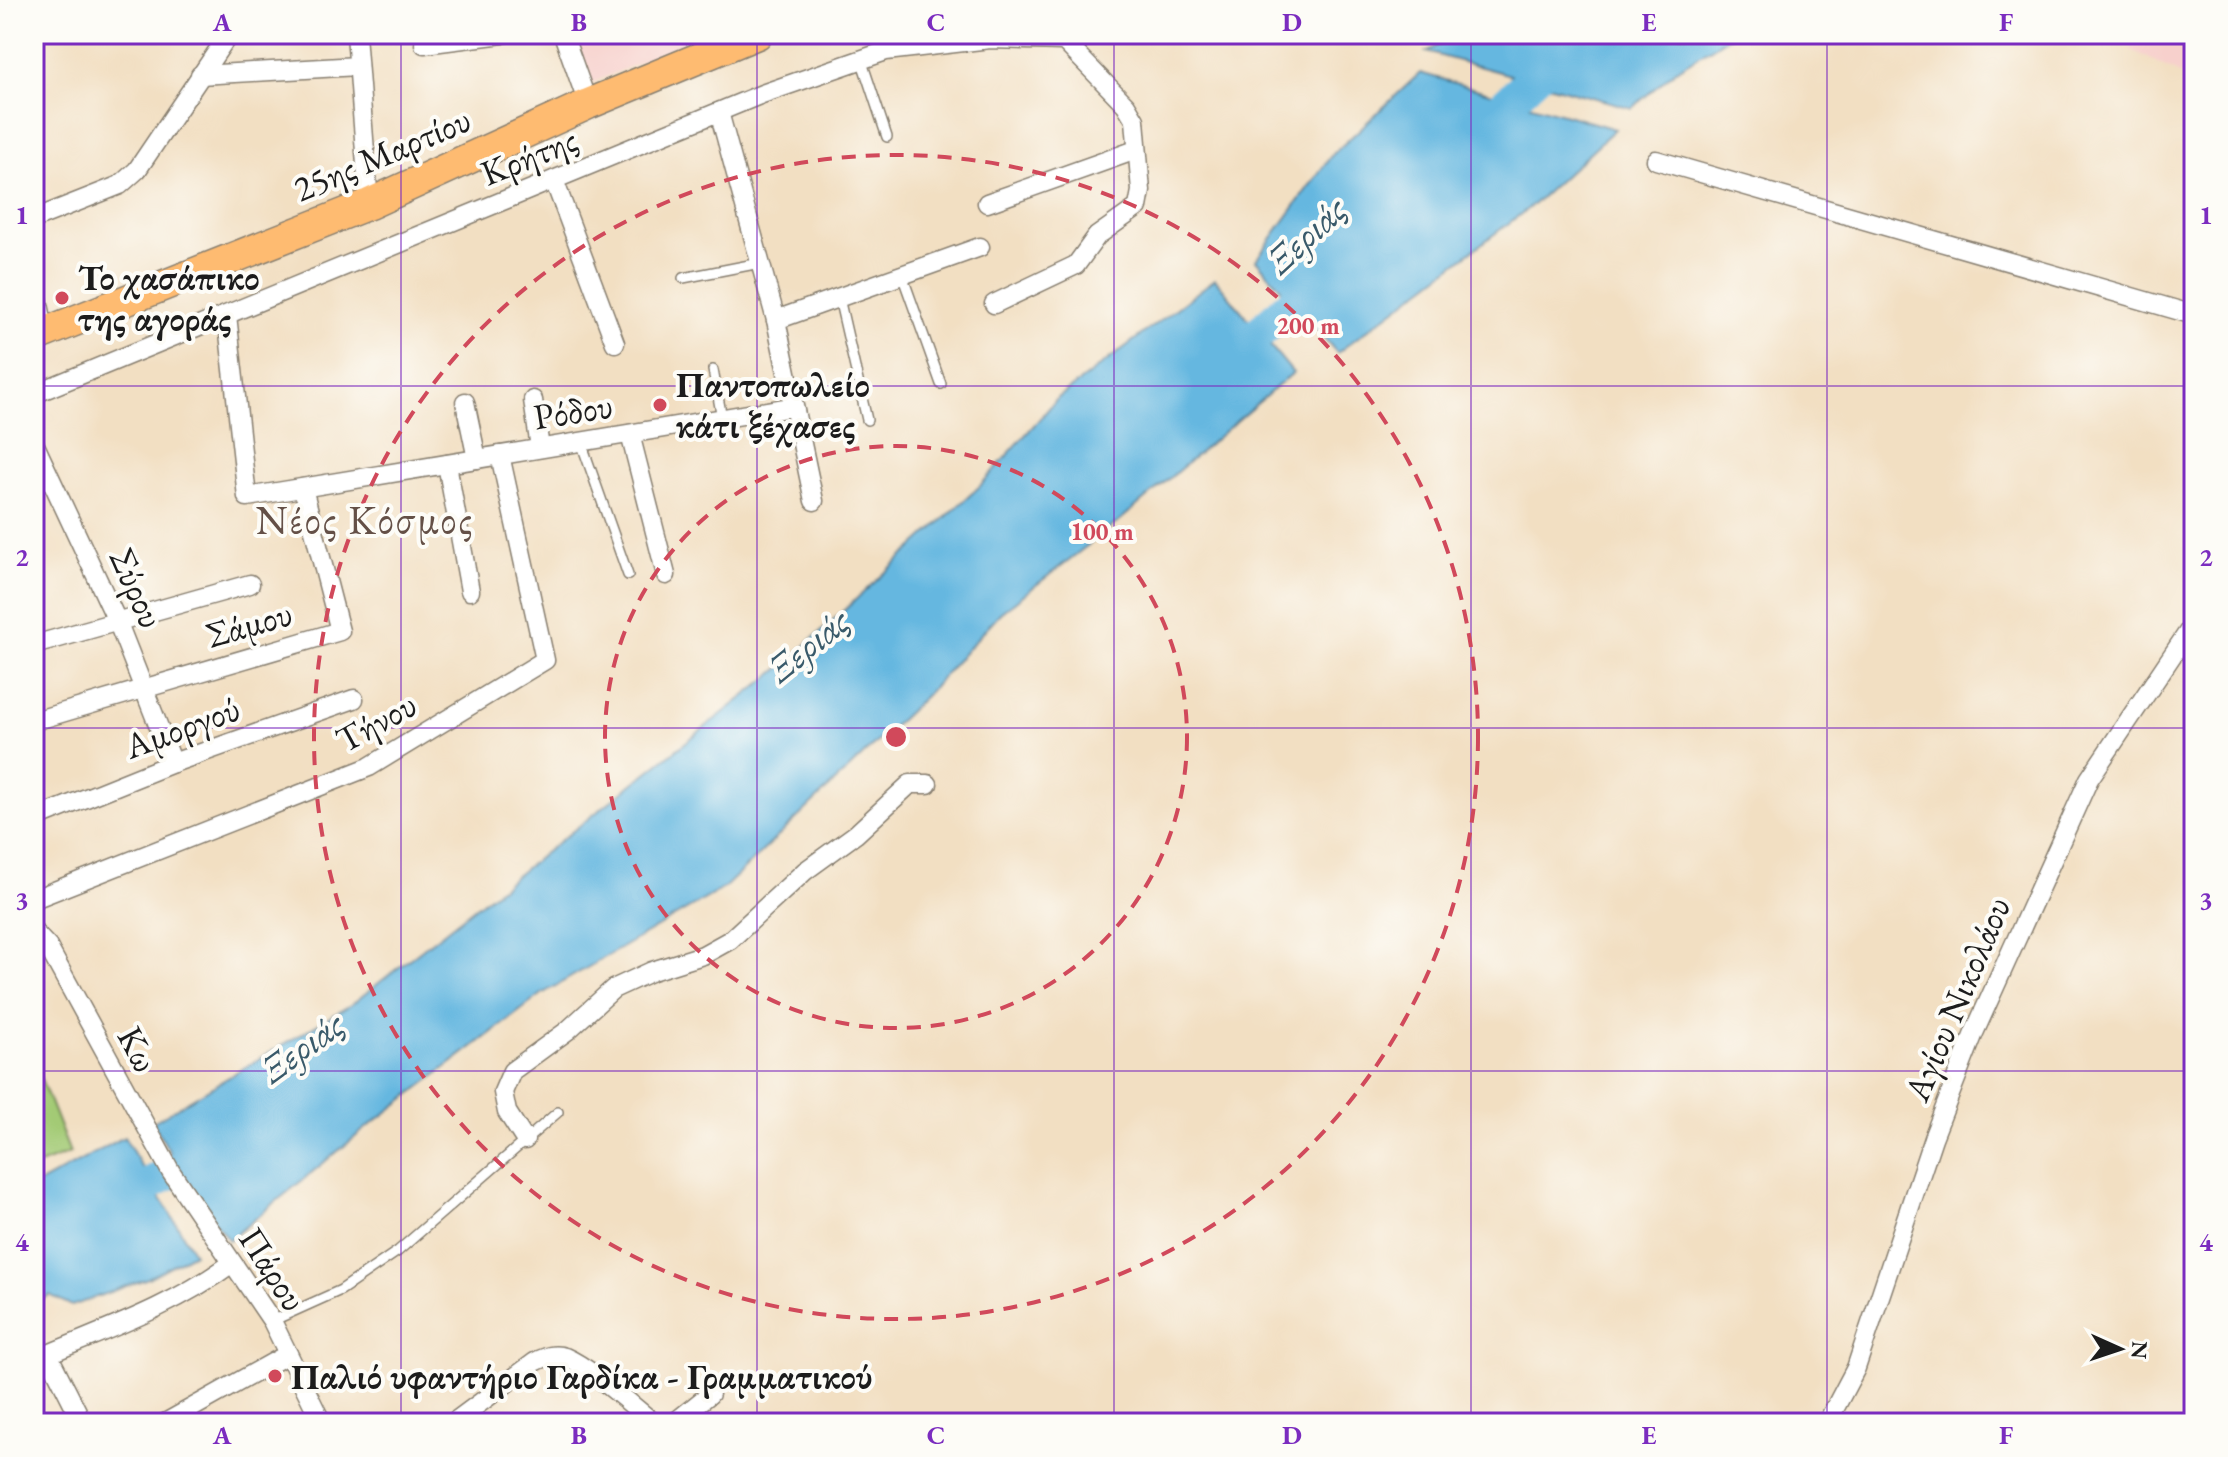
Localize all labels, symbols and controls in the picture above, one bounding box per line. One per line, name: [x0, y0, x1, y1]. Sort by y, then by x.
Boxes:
text: A: [212, 5, 232, 39]
text: B: [571, 5, 587, 39]
text: C: [927, 5, 945, 39]
text: D: [1282, 5, 1302, 39]
text: E: [1642, 5, 1657, 39]
text: F: [1999, 5, 2013, 39]
street label: 25ης Μαρτίου: [286, 96, 478, 212]
street label: Κρήτης: [474, 115, 584, 197]
water label: Ξεριάς: [1254, 184, 1357, 285]
text: 1: [15, 198, 29, 232]
text: 1: [2199, 198, 2213, 232]
place label: Το χασάπικο της αγοράς: [78, 254, 260, 342]
marker: Το χασάπικο της αγοράς: [53, 289, 71, 307]
text: 200 m: [1276, 310, 1340, 341]
place label: Παντοπωλείο κάτι ξέχασες: [676, 361, 870, 449]
street label: Ρόδου: [530, 382, 616, 440]
marker: Παντοπωλείο κάτι ξέχασες: [651, 396, 669, 414]
district label: Νέος Κόσμος: [256, 493, 474, 545]
text: 100 m: [1070, 516, 1134, 547]
text: 2: [15, 540, 29, 574]
text: 2: [2199, 540, 2213, 574]
street label: Σύρου: [99, 541, 175, 635]
street label: Σάμου: [201, 589, 297, 659]
water label: Ξεριάς: [755, 595, 860, 694]
street label: Τήνου: [327, 681, 425, 763]
street label: Αμοργού: [117, 684, 246, 770]
centre of rings: [882, 723, 910, 751]
text: 3: [15, 883, 29, 917]
text: 3: [2199, 883, 2213, 917]
street label: Αγίου Νικολάου: [1892, 890, 2021, 1109]
water label: Ξεριάς: [248, 998, 355, 1094]
street label: Κω: [107, 1018, 169, 1080]
street label: Πάρου: [228, 1218, 318, 1320]
text: 4: [15, 1225, 29, 1259]
text: 4: [2199, 1225, 2213, 1259]
north arrow: [2080, 1309, 2160, 1389]
text: N: [2125, 1340, 2154, 1360]
place label: Παλιό υφαντήριο Γαρδίκα - Γραμματικού: [291, 1353, 872, 1400]
marker: Παλιό υφαντήριο Γαρδίκα - Γραμματικού: [266, 1367, 284, 1385]
text: A: [212, 1418, 232, 1452]
text: B: [571, 1418, 587, 1452]
text: C: [927, 1418, 945, 1452]
text: D: [1282, 1418, 1302, 1452]
text: E: [1642, 1418, 1657, 1452]
text: F: [1999, 1418, 2013, 1452]

